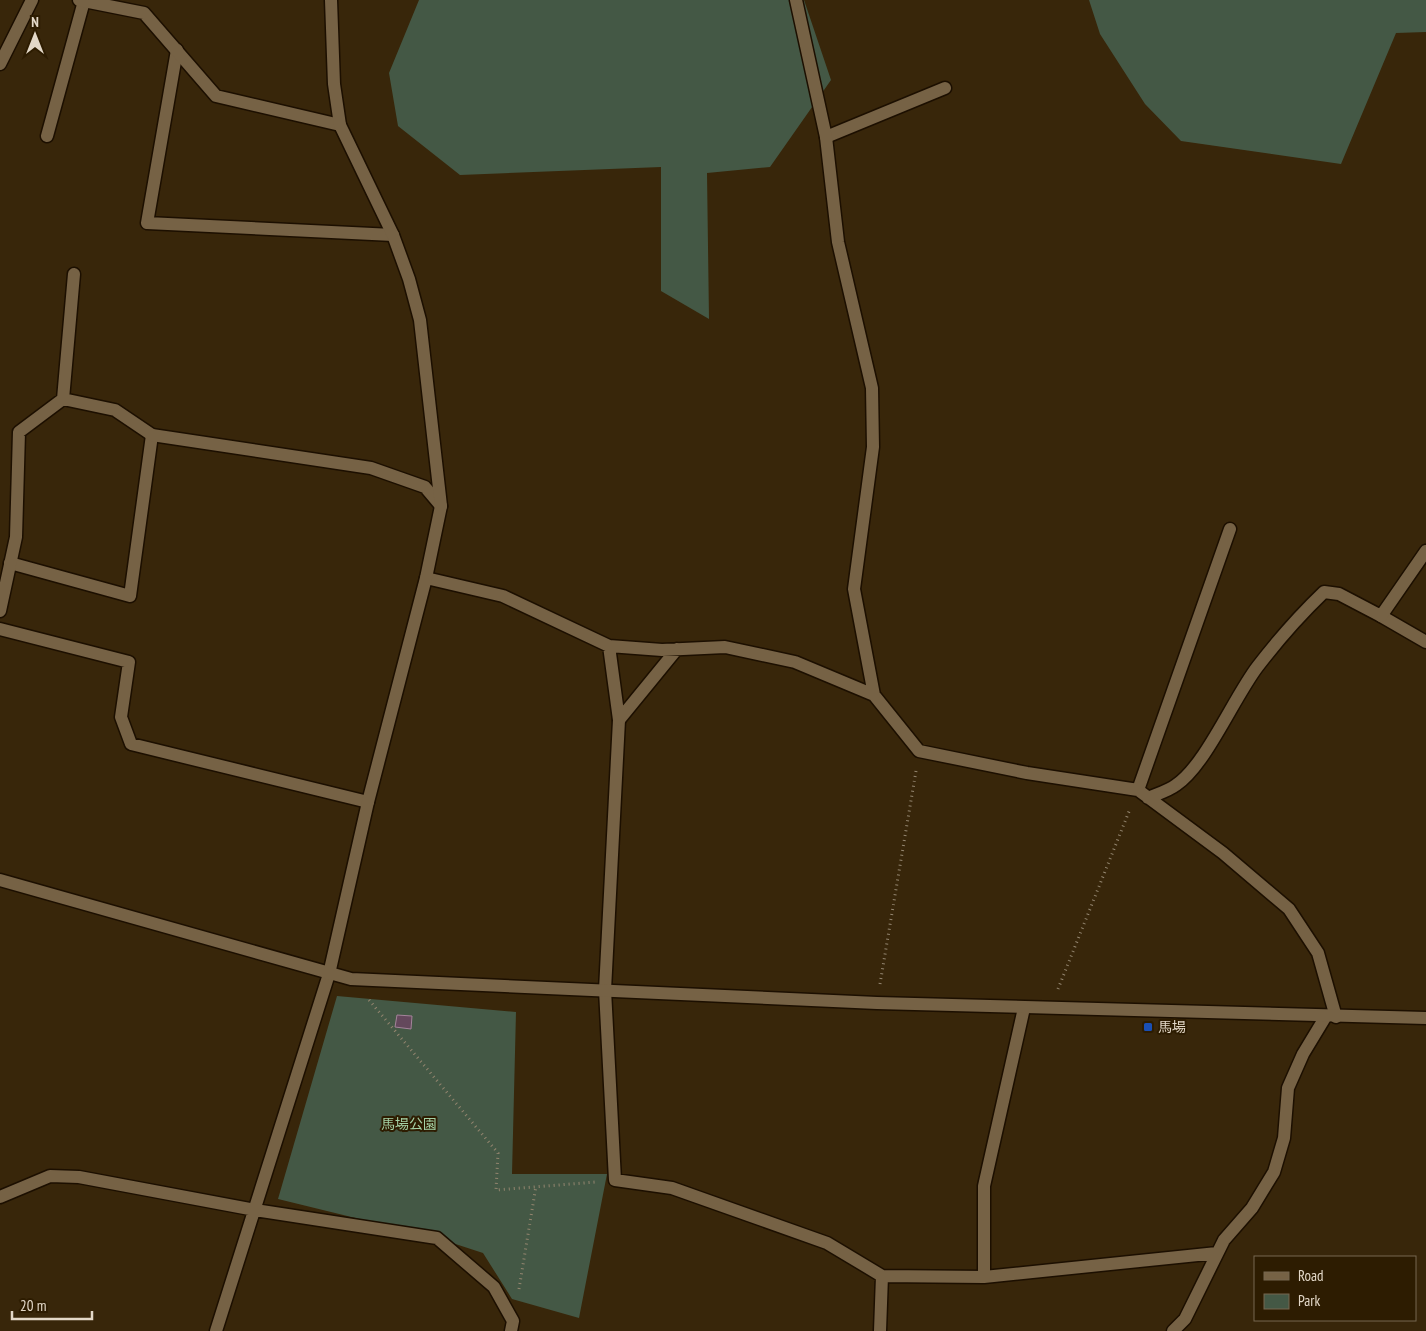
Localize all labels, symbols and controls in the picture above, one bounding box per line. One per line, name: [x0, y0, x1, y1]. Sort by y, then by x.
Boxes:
north arrow: [10, 10, 60, 60]
text: N: [31, 13, 39, 31]
place label: 馬場: [1158, 1018, 1186, 1036]
marker: 馬場: [1142, 1021, 1154, 1033]
park label: 馬場公園: [381, 1115, 437, 1133]
legend: [1254, 1256, 1416, 1321]
text: Road: [1298, 1266, 1324, 1285]
scale bar: [12, 1288, 92, 1320]
text: Park: [1298, 1291, 1320, 1310]
text: 20 m: [20, 1296, 46, 1315]

